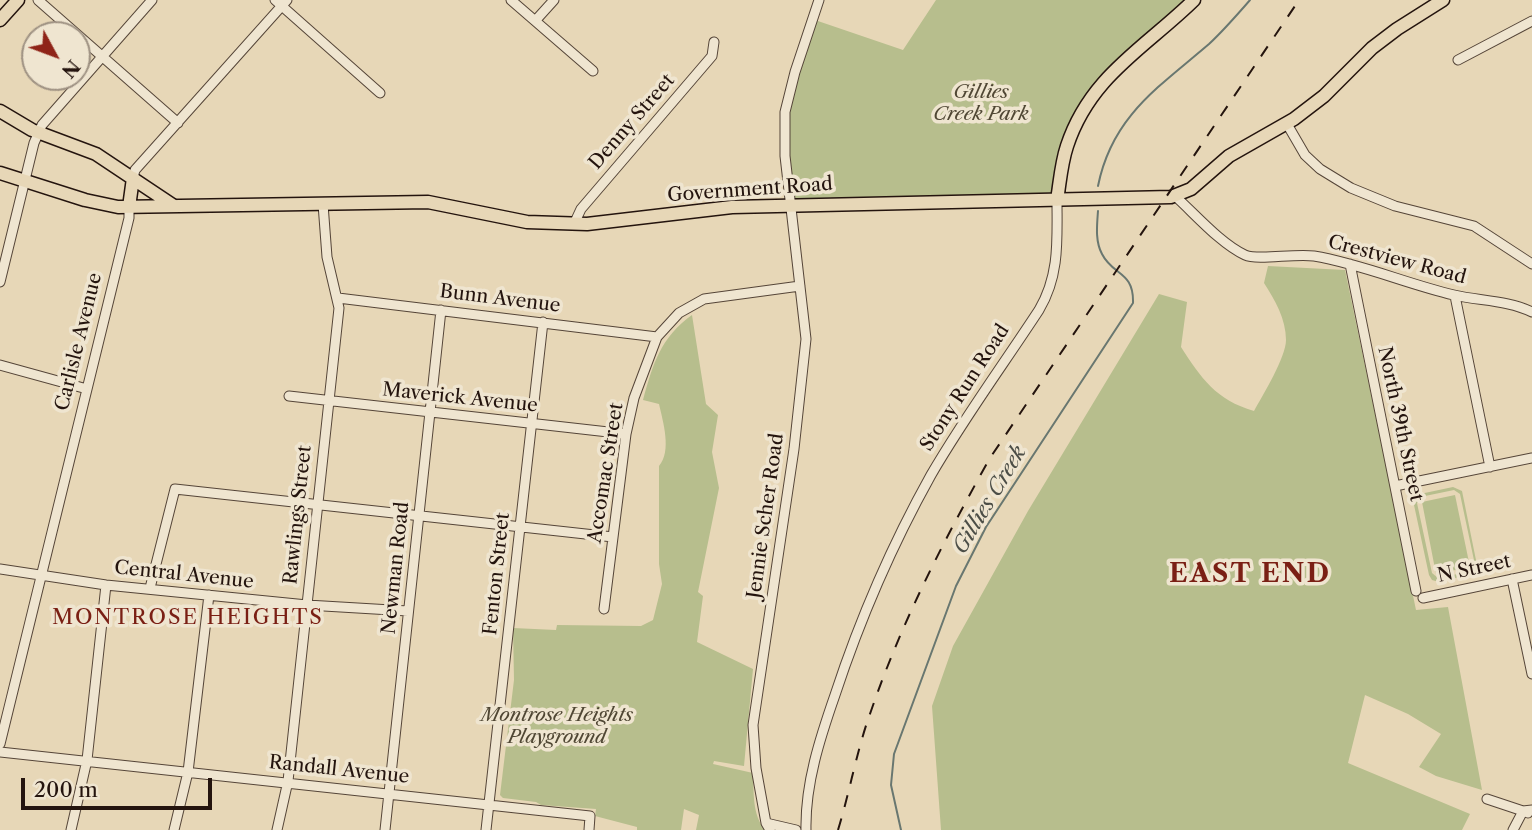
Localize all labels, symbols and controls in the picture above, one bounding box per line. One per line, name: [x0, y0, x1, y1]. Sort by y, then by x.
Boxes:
north arrow: [21, 21, 91, 91]
text: N: [57, 55, 85, 83]
street label: Denny Street: [584, 70, 680, 174]
park label: Gillies Creek Park: [933, 82, 1029, 126]
street label: Government Road: [667, 173, 833, 207]
street label: Crestview Road: [1325, 231, 1469, 289]
street label: Carlisle Avenue: [51, 271, 107, 413]
street label: Bunn Avenue: [438, 280, 562, 318]
street label: Stony Run Road: [916, 320, 1014, 456]
street label: North 39th Street: [1372, 345, 1428, 503]
street label: Maverick Avenue: [381, 378, 539, 418]
street label: Accomac Street: [584, 401, 628, 545]
street label: Jennie Scher Road: [743, 432, 789, 600]
water label: Gillies Creek: [948, 441, 1032, 559]
street label: Rawlings Street: [279, 444, 317, 586]
street label: Newman Road: [378, 501, 414, 635]
street label: Fenton Street: [479, 512, 515, 636]
street label: N Street: [1435, 550, 1513, 588]
street label: Central Avenue: [113, 556, 255, 594]
district label: EAST END: [1170, 558, 1330, 590]
district label: MONTROSE HEIGHTS: [54, 605, 322, 631]
park label: Montrose Heights Playground: [481, 705, 633, 749]
street label: Randall Avenue: [268, 751, 410, 789]
scale bar: [24, 764, 215, 808]
text: 200 m: [34, 777, 98, 802]

